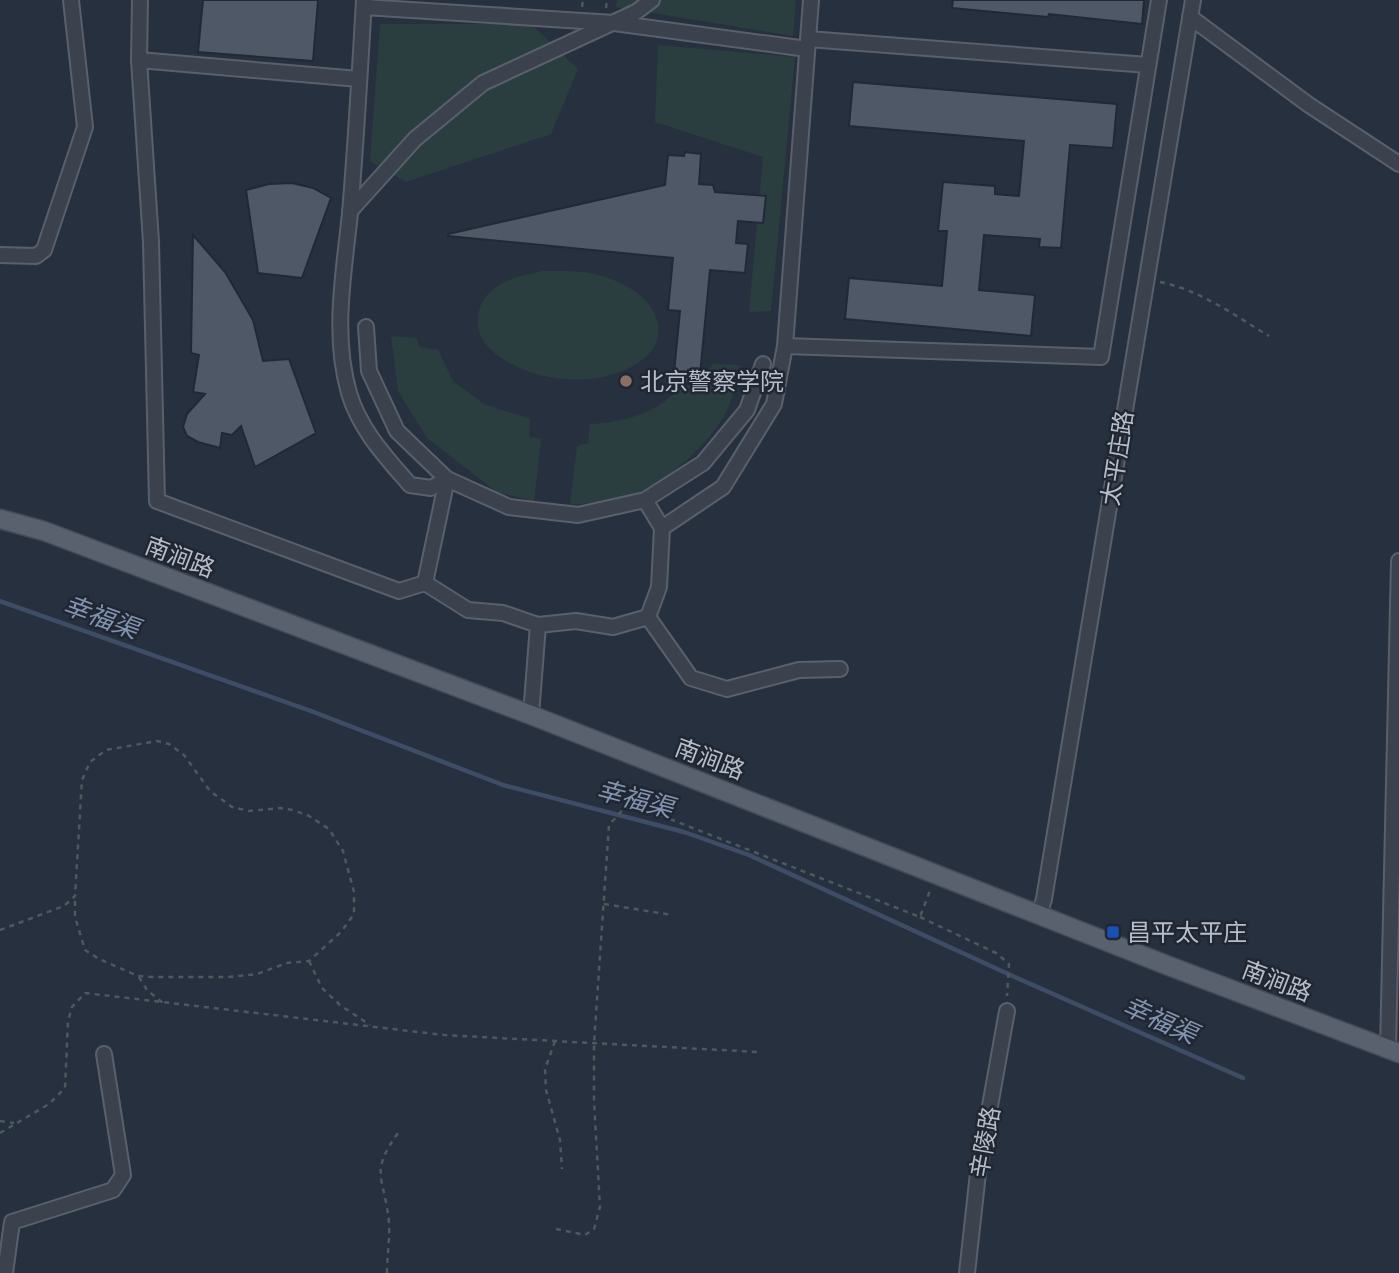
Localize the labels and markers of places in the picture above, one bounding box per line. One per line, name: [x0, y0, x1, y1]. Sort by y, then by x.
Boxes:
place label: 北京警察学院: [640, 367, 784, 396]
marker: 北京警察学院: [618, 373, 634, 389]
place label: 昌平太平庄: [1127, 918, 1247, 947]
marker: 昌平太平庄: [1105, 924, 1121, 940]

